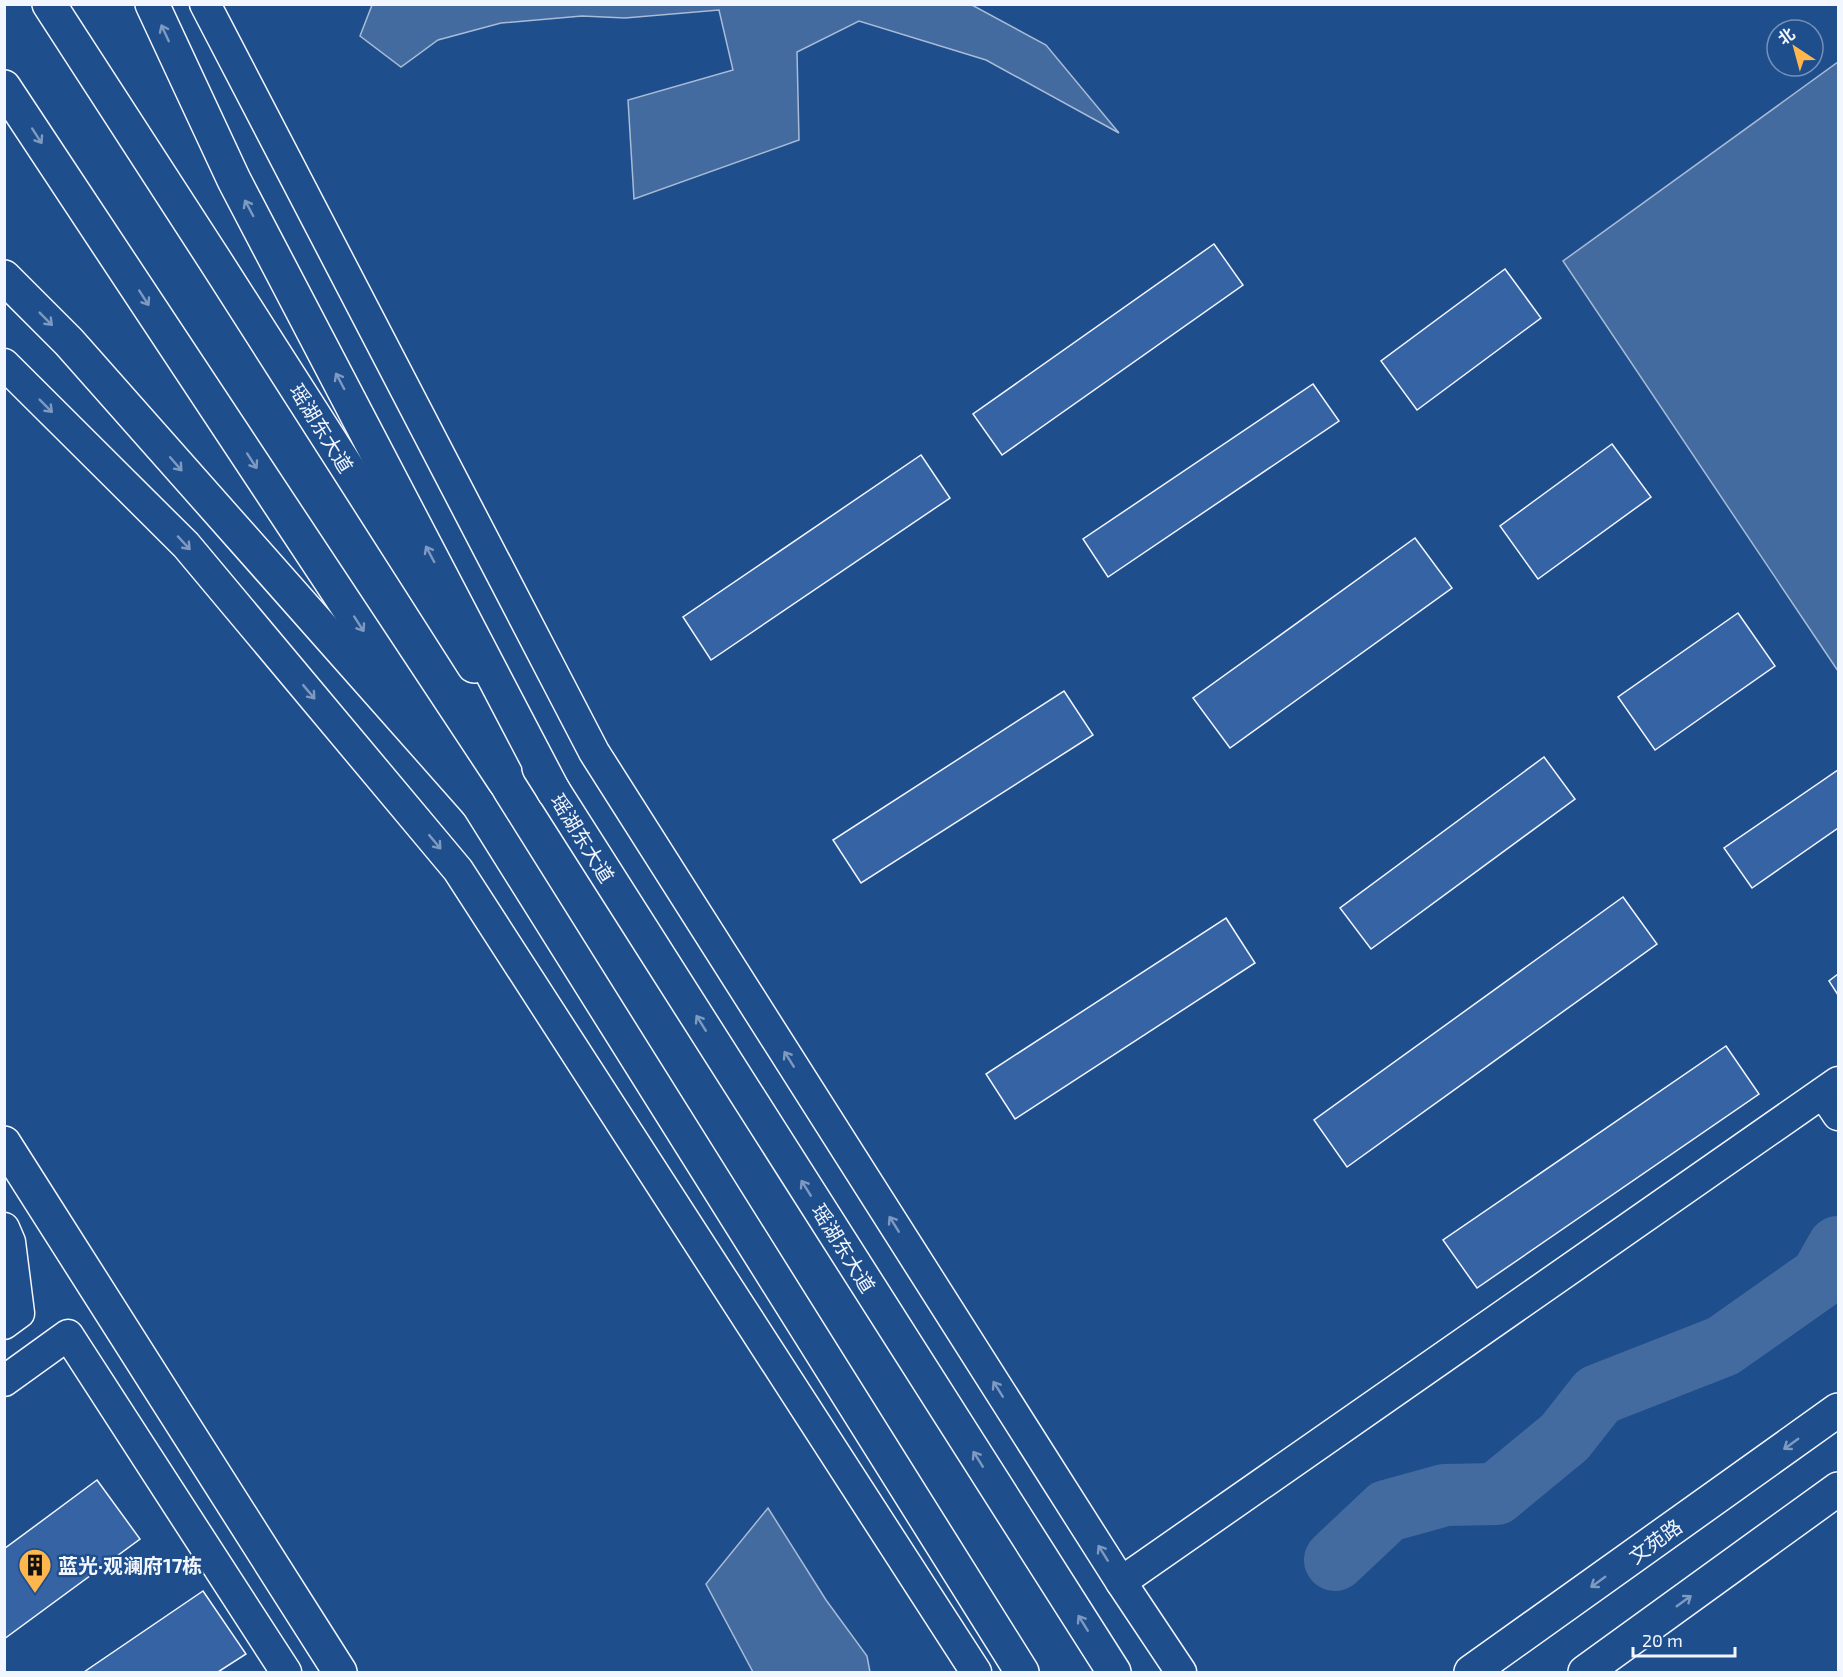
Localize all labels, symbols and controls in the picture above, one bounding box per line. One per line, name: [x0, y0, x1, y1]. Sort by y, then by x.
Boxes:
north arrow: [1765, 18, 1825, 78]
text: 北: [1774, 23, 1798, 48]
one-way arrow: [158, 24, 170, 42]
one-way arrow: [31, 127, 43, 143]
one-way arrow: [243, 200, 254, 218]
one-way arrow: [138, 290, 150, 306]
one-way arrow: [38, 311, 53, 326]
one-way arrow: [334, 373, 346, 390]
street label: 瑶湖东大道: [285, 379, 359, 477]
one-way arrow: [39, 398, 53, 413]
one-way arrow: [246, 452, 258, 469]
one-way arrow: [169, 456, 183, 471]
one-way arrow: [177, 536, 191, 551]
one-way arrow: [424, 546, 436, 563]
one-way arrow: [353, 615, 365, 632]
one-way arrow: [303, 684, 316, 700]
street label: 瑶湖东大道: [546, 789, 620, 887]
one-way arrow: [428, 834, 441, 850]
one-way arrow: [695, 1015, 707, 1032]
one-way arrow: [783, 1051, 795, 1068]
one-way arrow: [799, 1180, 811, 1197]
street label: 瑶湖东大道: [807, 1199, 881, 1297]
one-way arrow: [887, 1216, 899, 1233]
one-way arrow: [992, 1380, 1005, 1397]
one-way arrow: [1783, 1438, 1799, 1450]
one-way arrow: [972, 1450, 985, 1467]
street label: 文苑路: [1624, 1514, 1686, 1568]
one-way arrow: [1096, 1545, 1108, 1562]
building icon: 蓝光·观澜府17栋: [17, 1547, 53, 1594]
place label: 蓝光·观澜府17栋: [58, 1553, 202, 1577]
one-way arrow: [1590, 1576, 1607, 1588]
one-way arrow: [1675, 1595, 1691, 1607]
one-way arrow: [1076, 1615, 1088, 1632]
scale bar: [1633, 1620, 1735, 1658]
text: 20 m: [1642, 1629, 1683, 1651]

